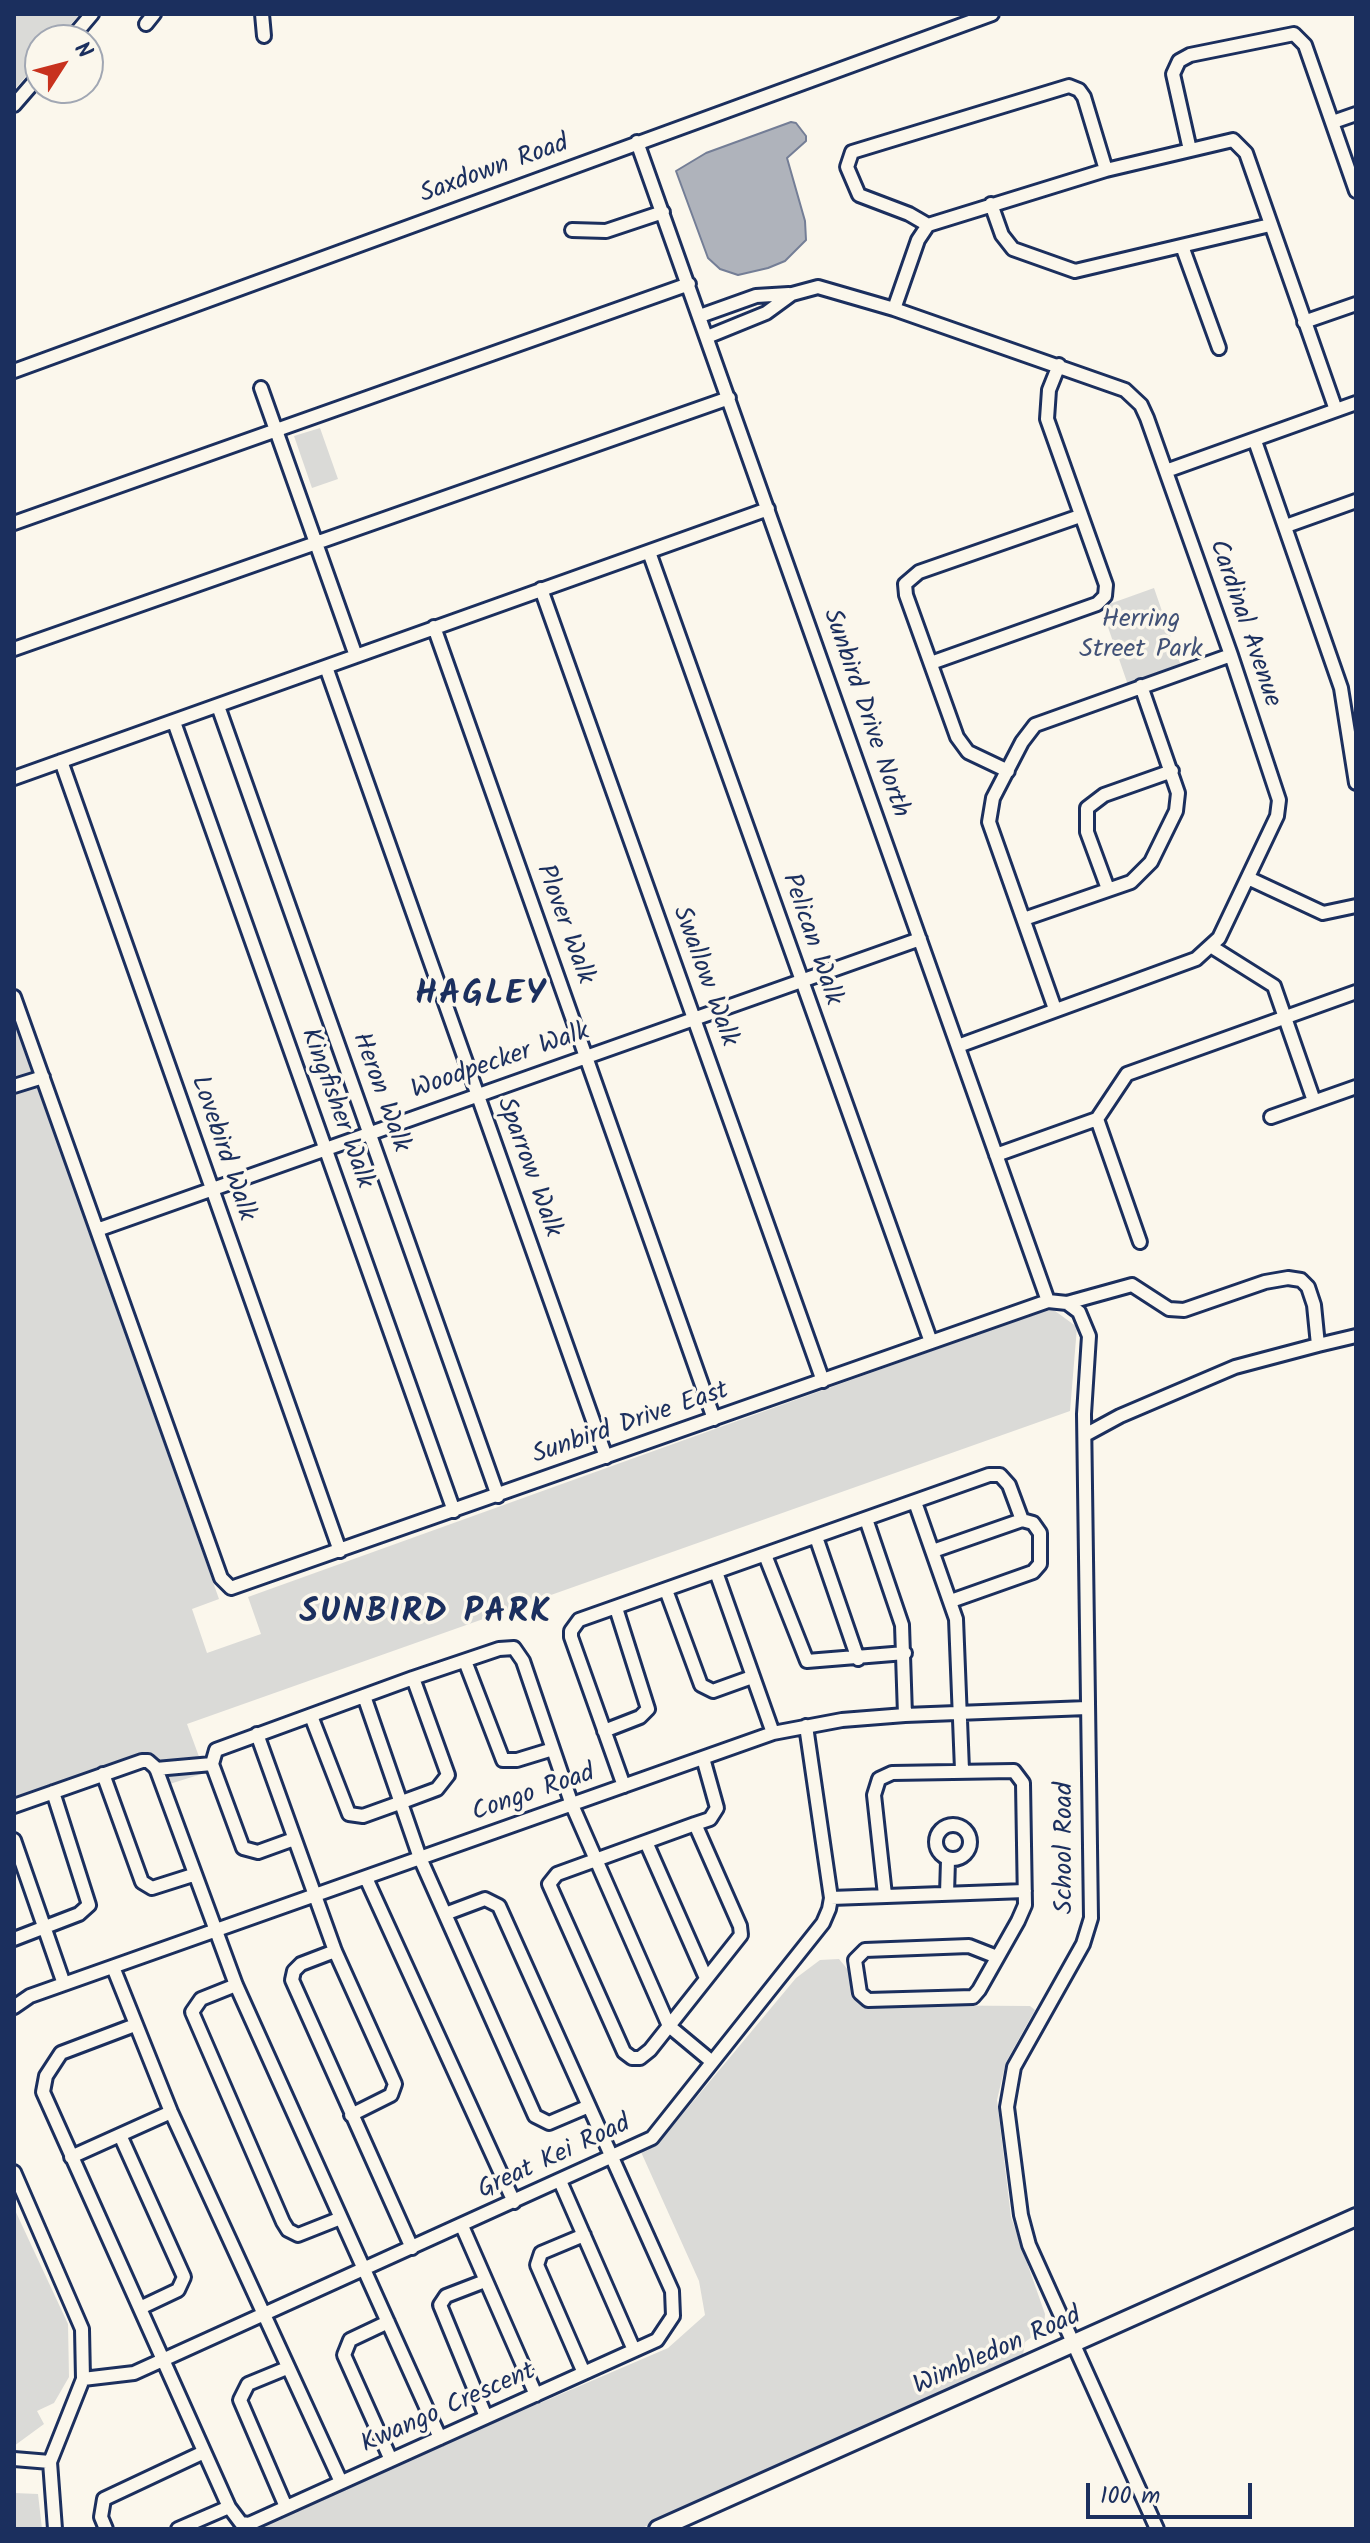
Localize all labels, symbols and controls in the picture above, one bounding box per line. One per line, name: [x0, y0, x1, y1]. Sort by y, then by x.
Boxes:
north arrow: [24, 24, 104, 104]
text: N: [64, 35, 100, 67]
street label: Saxdown Road: [416, 130, 574, 212]
street label: Cardinal Avenue: [1200, 536, 1286, 712]
street label: Sunbird Drive North: [814, 606, 914, 822]
park label: Herring Street Park: [1079, 606, 1203, 668]
street label: Plover Walk: [527, 861, 599, 989]
street label: Pelican Walk: [773, 870, 847, 1010]
street label: Swallow Walk: [663, 903, 743, 1051]
district label: HAGLEY: [415, 977, 547, 1017]
street label: Woodpecker Walk: [408, 1018, 594, 1108]
street label: Kingfisher Walk: [292, 1025, 378, 1193]
street label: Heron Walk: [343, 1029, 415, 1157]
street label: Lovebird Walk: [182, 1072, 260, 1226]
street label: Sparrow Walk: [487, 1094, 567, 1242]
street label: Sunbird Drive East: [529, 1377, 733, 1473]
district label: SUNBIRD PARK: [299, 1595, 553, 1635]
street label: Congo Road: [468, 1759, 600, 1831]
street label: School Road: [1051, 1782, 1083, 1914]
street label: Great Kei Road: [474, 2110, 636, 2208]
street label: Wimbledon Road: [909, 2302, 1087, 2404]
street label: Kwango Crescent: [357, 2358, 541, 2462]
scale bar: [1090, 2467, 1256, 2517]
text: 100 m: [1100, 2477, 1160, 2516]

